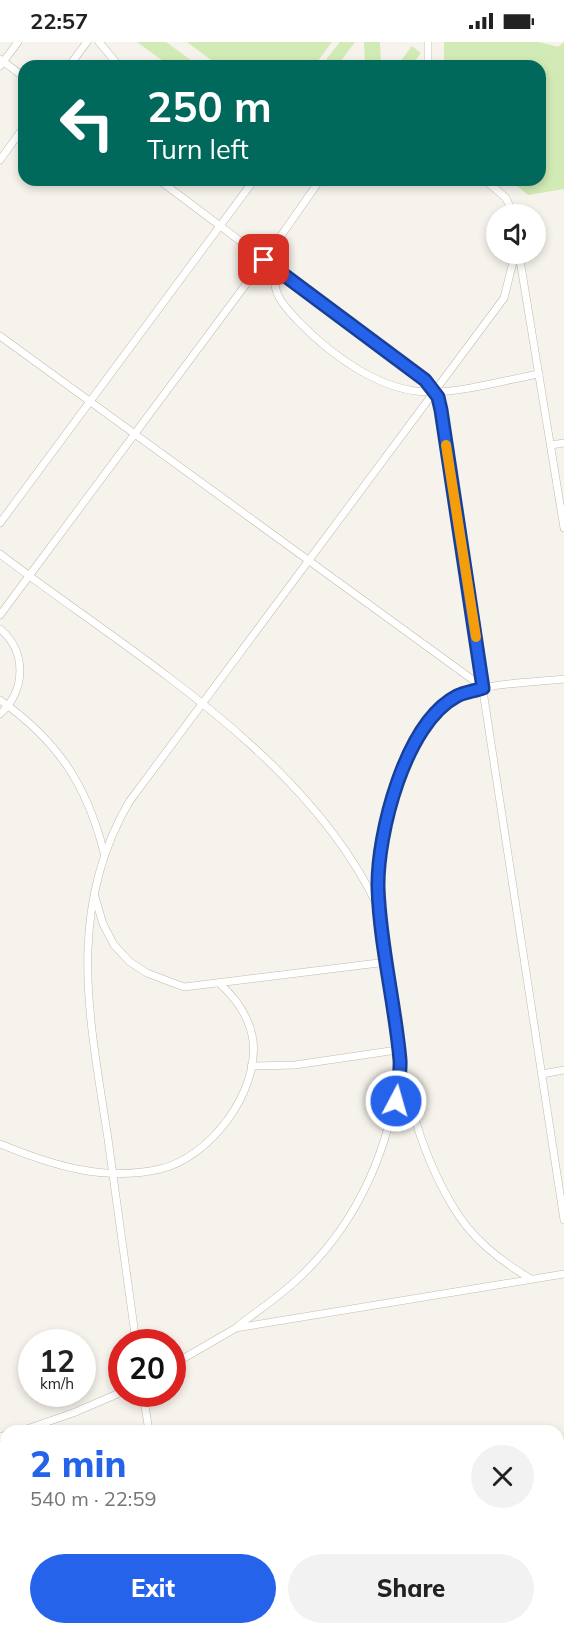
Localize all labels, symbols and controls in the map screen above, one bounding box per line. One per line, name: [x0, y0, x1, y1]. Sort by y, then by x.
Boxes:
text: 22:57: [30, 7, 88, 35]
text: 250 m: [147, 80, 272, 133]
icon: left: [48, 84, 126, 162]
text: Turn left: [147, 132, 249, 166]
map controls: [486, 204, 546, 264]
button: sound: [486, 204, 546, 264]
pin: [238, 234, 289, 285]
icon: arrive: [247, 243, 280, 276]
position arrow: [364, 1069, 428, 1133]
speed limit sign: 20: [108, 1329, 186, 1407]
text: 12: [39, 1342, 75, 1380]
text: km/h: [40, 1374, 74, 1393]
text: 2 min: [30, 1441, 126, 1486]
button: close: [471, 1445, 534, 1508]
text: 540 m · 22:59: [30, 1486, 156, 1511]
button: Exit: [30, 1554, 276, 1623]
button: Share: [288, 1554, 534, 1623]

